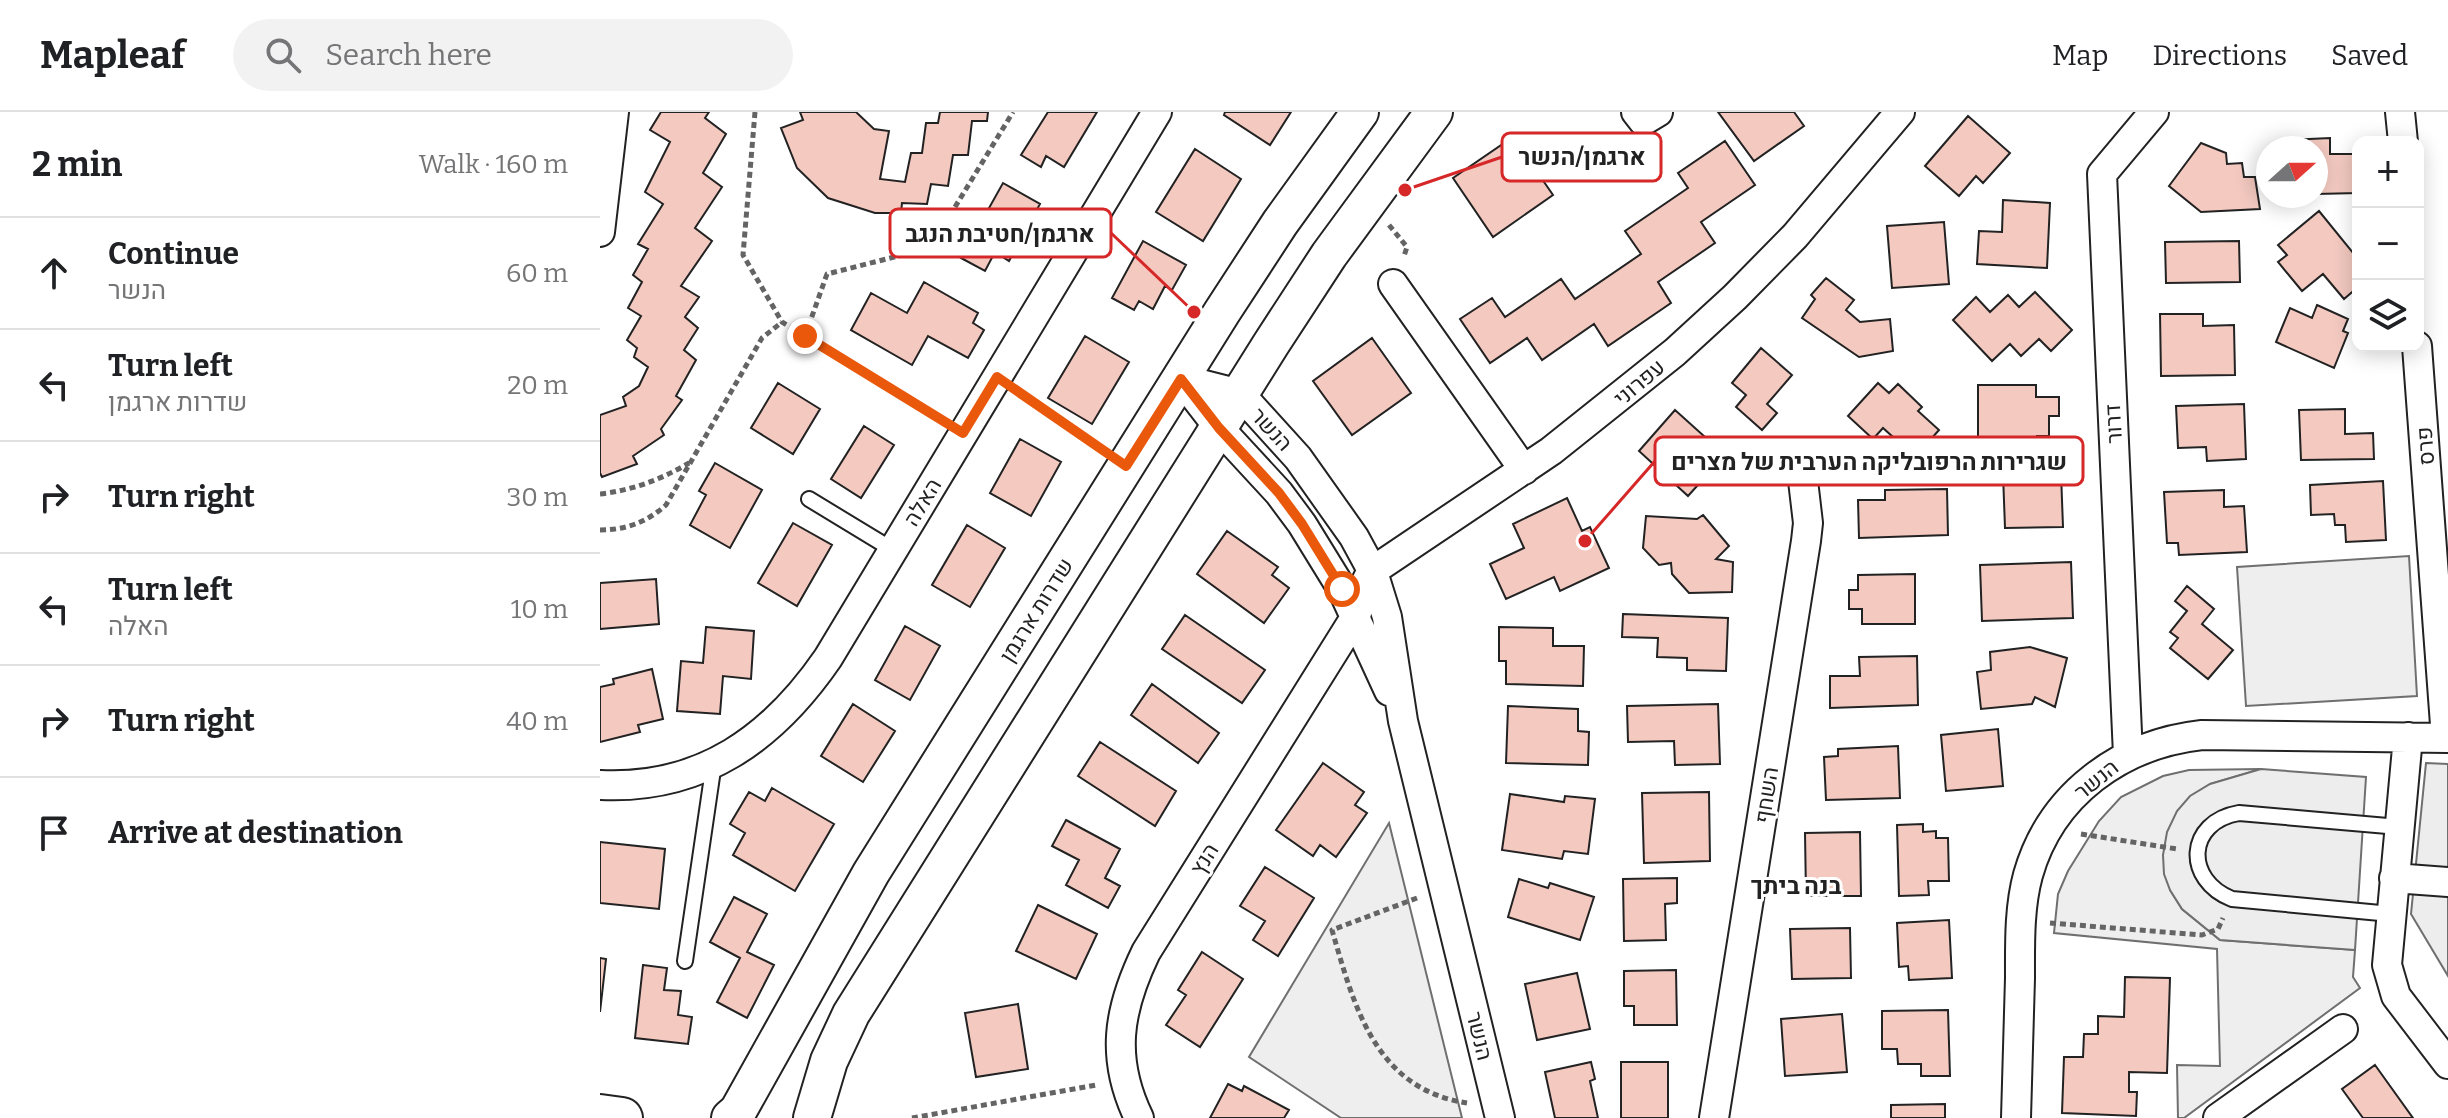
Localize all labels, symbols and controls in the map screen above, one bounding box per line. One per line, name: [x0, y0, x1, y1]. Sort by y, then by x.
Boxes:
search box: [233, 19, 793, 91]
text: Mapleaf: [40, 32, 185, 78]
icon: search: [261, 33, 305, 77]
text: Search here: [325, 37, 492, 73]
text: Map: [2052, 39, 2108, 72]
text: Directions: [2152, 39, 2287, 72]
text: Saved: [2331, 39, 2408, 72]
callout: ארגמן/הנשר: [1502, 133, 1661, 181]
north arrow: [2256, 136, 2328, 208]
map controls: [2352, 136, 2424, 352]
button: +: [2352, 136, 2424, 208]
text: ארגמן/הנשר: [1518, 143, 1646, 171]
text: 2 min: [32, 144, 122, 185]
text: Walk · 160 m: [419, 149, 568, 180]
button: −: [2352, 208, 2424, 280]
callout: ארגמן/חטיבת הנגב: [890, 209, 1111, 257]
text: ארגמן/חטיבת הנגב: [905, 220, 1095, 248]
text: Continue: [108, 236, 239, 272]
icon: ahead: [32, 251, 76, 295]
text: 60 m: [506, 258, 568, 289]
text: הנשר: [108, 275, 166, 306]
button: layers: [2352, 280, 2424, 352]
route end: [787, 318, 823, 354]
text: Turn left: [108, 348, 233, 384]
street label: עפרוני: [1608, 353, 1670, 412]
icon: left: [32, 363, 76, 407]
text: 20 m: [507, 370, 568, 401]
text: שדרות ארגמן: [108, 387, 248, 418]
street label: הנשר: [1245, 402, 1298, 457]
street label: דרור: [2099, 404, 2128, 444]
street label: פרס: [2411, 426, 2440, 466]
callout: שגרירות הרפובליקה הערבית של מצרים: [1655, 437, 2083, 485]
text: שגרירות הרפובליקה הערבית של מצרים: [1671, 448, 2067, 476]
street label: האלה: [898, 473, 947, 531]
icon: right: [32, 475, 76, 519]
text: Turn right: [108, 479, 255, 515]
text: 30 m: [507, 482, 568, 513]
street label: שדרות ארגמן: [994, 553, 1079, 667]
route start: [1324, 571, 1360, 607]
text: Turn left: [108, 572, 233, 608]
icon: left: [32, 587, 76, 631]
text: 10 m: [511, 594, 568, 625]
text: האלה: [108, 611, 169, 642]
icon: right: [32, 699, 76, 743]
text: Turn right: [108, 703, 255, 739]
text: 40 m: [506, 706, 568, 737]
street label: הנשר: [2069, 753, 2124, 805]
street label: השחף: [1749, 765, 1784, 825]
icon: arrive: [32, 811, 76, 855]
text: Arrive at destination: [108, 815, 403, 851]
street label: הנץ: [1184, 838, 1225, 880]
district label: בנה ביתך: [1751, 872, 1841, 900]
street label: הנשר: [1460, 1009, 1499, 1063]

